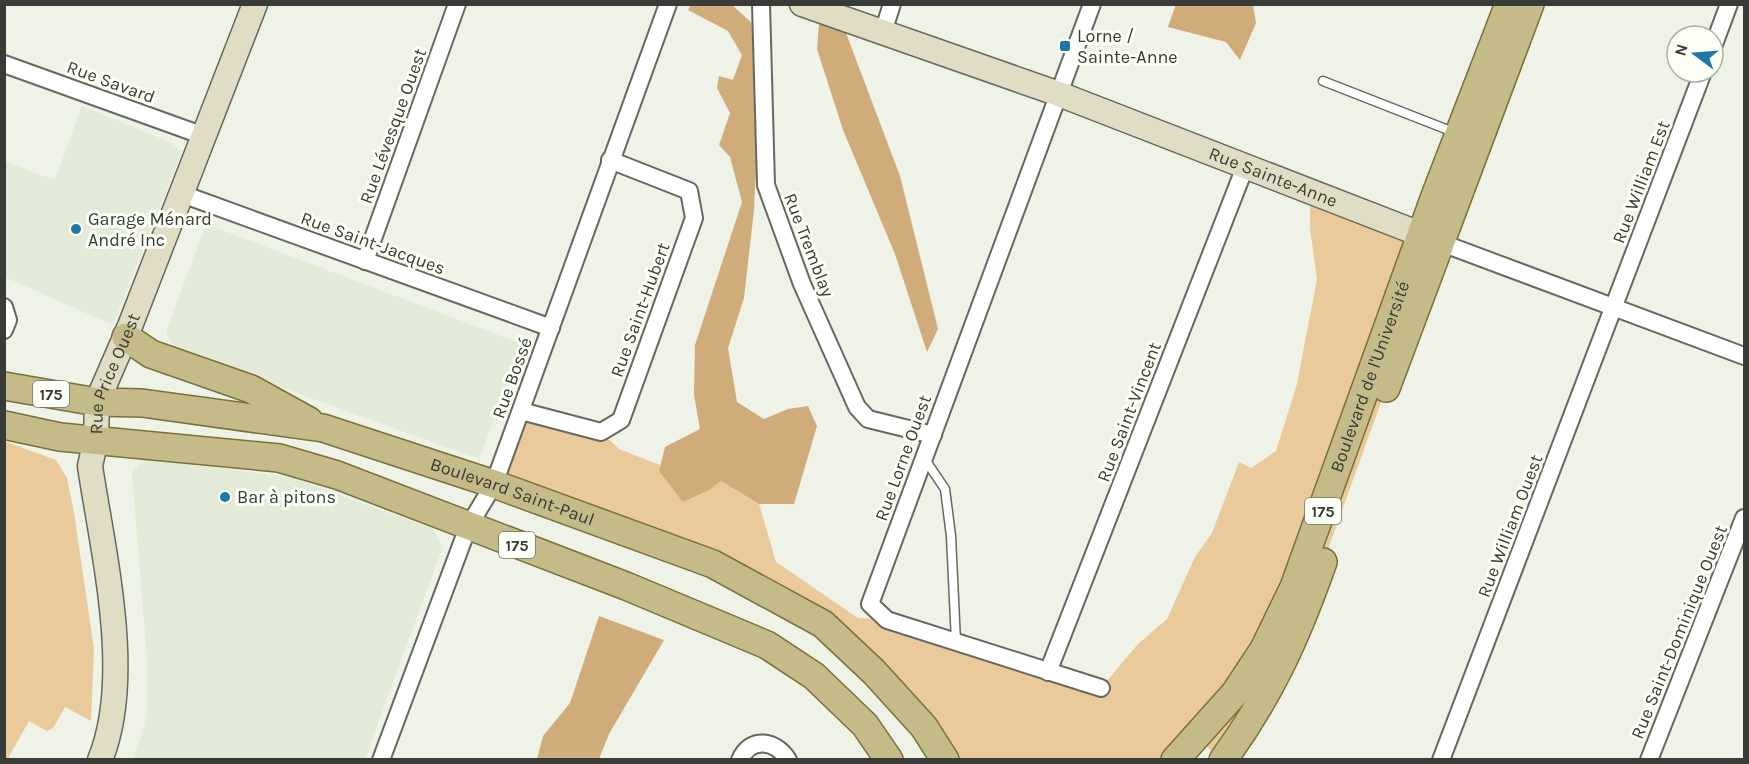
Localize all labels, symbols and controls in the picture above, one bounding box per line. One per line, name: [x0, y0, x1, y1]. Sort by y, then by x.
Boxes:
north arrow: [1665, 24, 1725, 84]
place label: Lorne / Sainte-Anne: [1077, 25, 1178, 68]
marker: Lorne / Sainte-Anne: [1058, 39, 1072, 53]
text: N: [1670, 42, 1692, 58]
street label: Rue Lévesque Ouest: [355, 45, 431, 207]
street label: Rue Savard: [64, 56, 158, 108]
street label: Rue William Est: [1607, 117, 1675, 246]
street label: Rue Sainte-Anne: [1206, 142, 1341, 212]
street label: Rue Tremblay: [779, 190, 839, 301]
street label: Rue Saint-Jacques: [298, 207, 448, 279]
place label: Garage Ménard André Inc: [88, 208, 212, 251]
marker: Garage Ménard André Inc: [69, 222, 83, 236]
street label: Rue Saint-Hubert: [605, 239, 675, 380]
street label: Boulevard de l'Université: [1325, 278, 1414, 476]
street label: Rue Price Ouest: [85, 310, 145, 435]
street label: Rue Bossé: [487, 334, 537, 422]
street label: Rue Saint-Vincent: [1092, 339, 1166, 485]
road number: 175: [33, 381, 69, 407]
street label: Rue Lorne Ouest: [870, 392, 936, 524]
street label: Rue William Ouest: [1473, 451, 1547, 601]
street label: Boulevard Saint-Paul: [428, 453, 598, 531]
place label: Bar à pitons: [237, 486, 336, 508]
marker: Bar à pitons: [218, 490, 232, 504]
road number: 175: [1305, 498, 1341, 524]
street label: Rue Saint-Dominique Ouest: [1626, 522, 1732, 742]
road number: 175: [499, 532, 535, 558]

